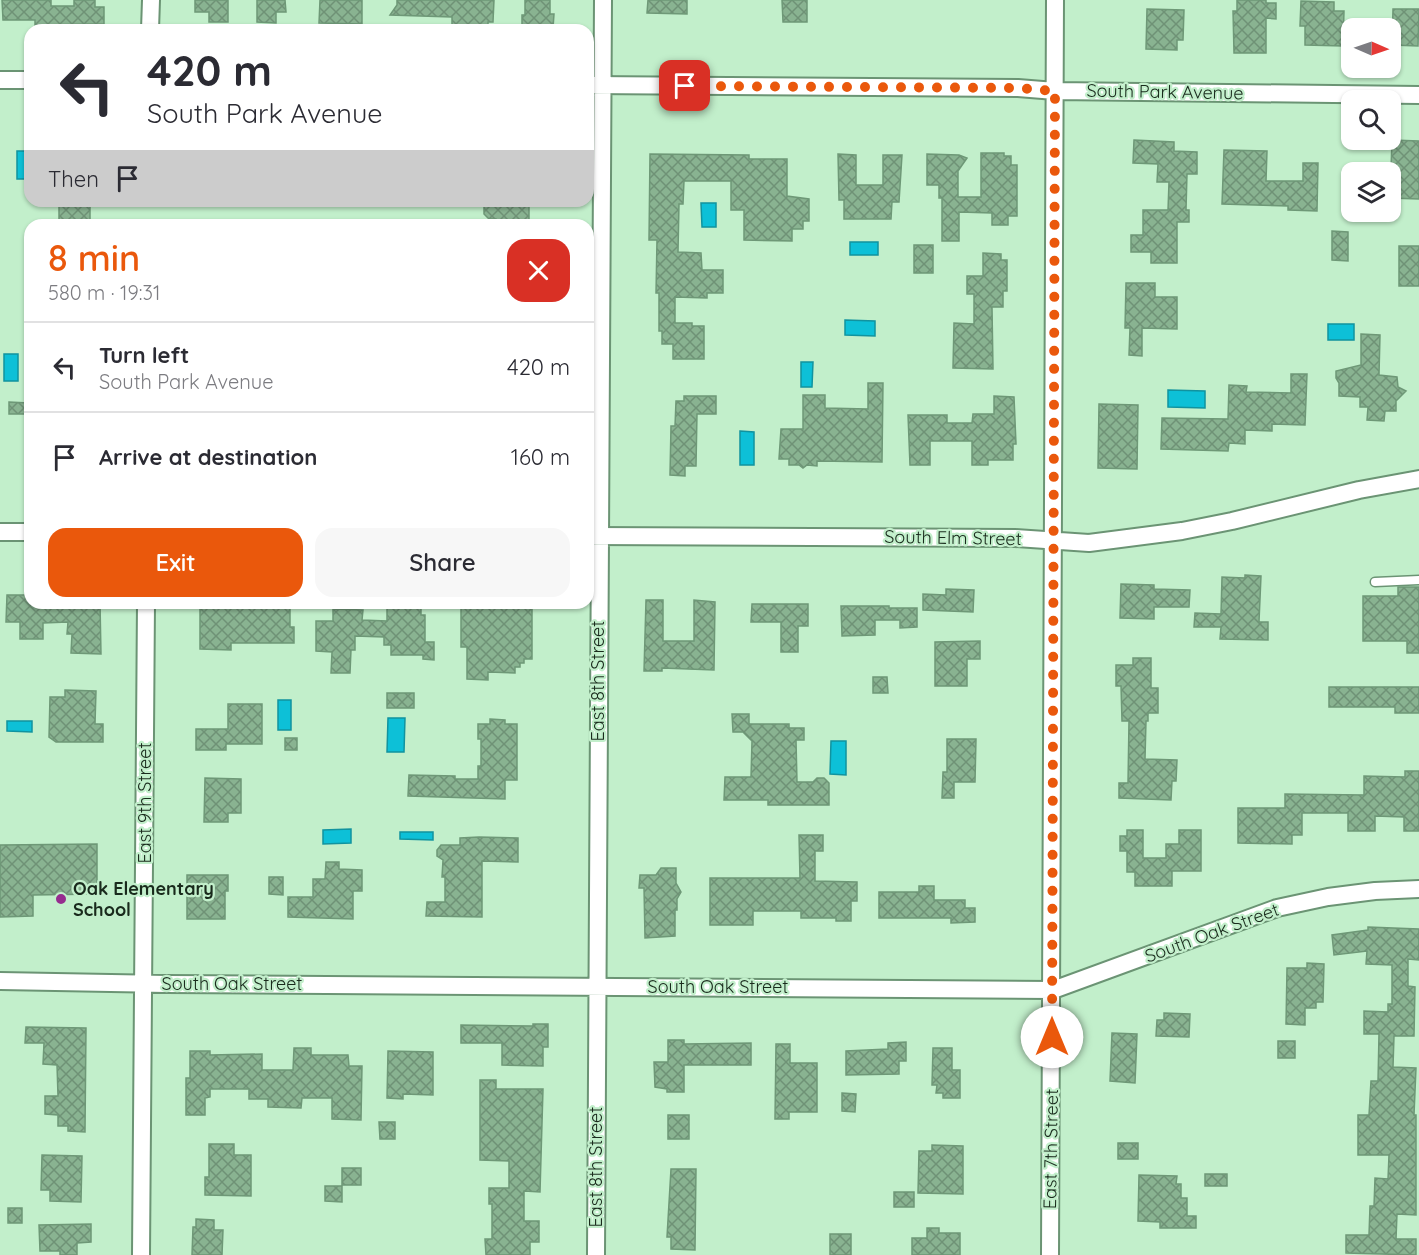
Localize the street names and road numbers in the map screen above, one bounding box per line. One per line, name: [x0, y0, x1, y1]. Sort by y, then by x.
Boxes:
street label: South Park Avenue: [1086, 79, 1244, 104]
street label: South Elm Street: [884, 525, 1022, 550]
street label: East 8th Street: [586, 621, 609, 741]
street label: East 9th Street: [133, 742, 156, 864]
street label: South Oak Street: [1142, 898, 1282, 967]
street label: South Oak Street: [162, 972, 302, 995]
street label: South Oak Street: [648, 975, 788, 998]
street label: East 7th Street: [1038, 1089, 1063, 1209]
street label: East 8th Street: [584, 1107, 607, 1227]

